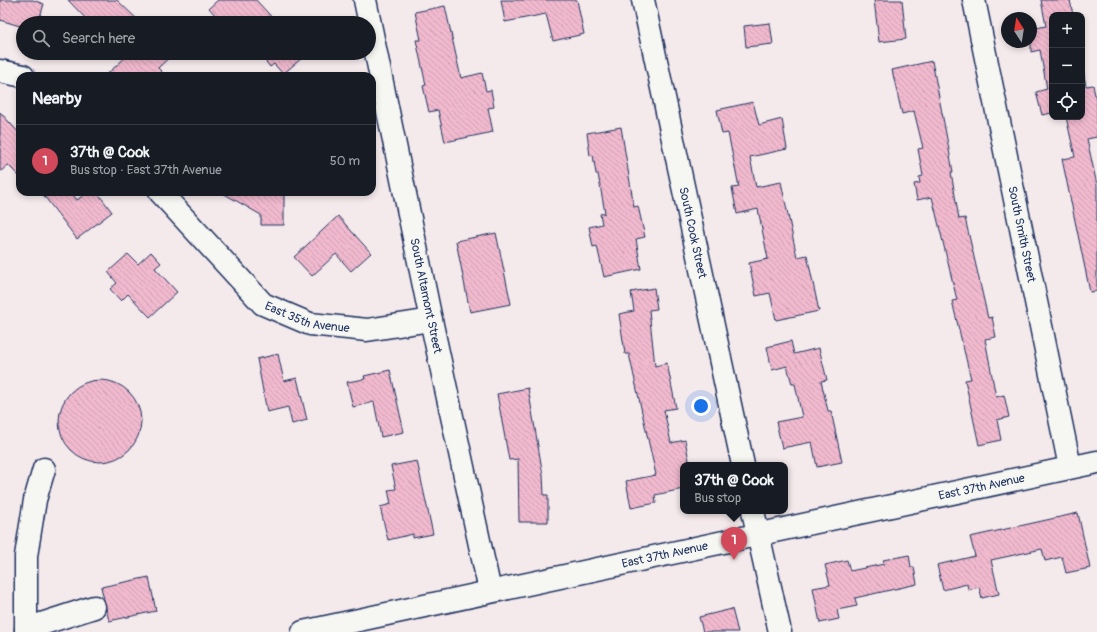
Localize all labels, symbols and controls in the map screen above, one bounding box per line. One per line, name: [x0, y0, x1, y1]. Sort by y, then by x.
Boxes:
north arrow: [1001, 12, 1037, 48]
map controls: [1049, 12, 1085, 120]
button: +: [1049, 12, 1085, 48]
search box: [16, 16, 376, 60]
icon: search: [30, 27, 52, 49]
text: Search here: [62, 29, 135, 48]
button: −: [1049, 48, 1085, 84]
button: locate: [1049, 84, 1085, 120]
text: Nearby: [32, 88, 81, 109]
text: 37th @ Cook: [70, 143, 149, 162]
text: 1: [42, 153, 48, 169]
text: 50 m: [330, 153, 360, 169]
text: Bus stop · East 37th Avenue: [70, 162, 222, 178]
street label: South Smith Street: [1004, 185, 1039, 284]
street label: South Cook Street: [675, 186, 710, 280]
street label: South Altamont Street: [406, 237, 445, 355]
street label: East 35th Avenue: [263, 299, 350, 336]
your location: [691, 396, 711, 416]
popup: [680, 462, 788, 514]
text: 37th @ Cook: [694, 471, 774, 490]
street label: East 37th Avenue: [937, 471, 1026, 504]
text: Bus stop: [694, 490, 741, 506]
pin: 1: [721, 527, 747, 560]
street label: East 37th Avenue: [620, 538, 709, 572]

